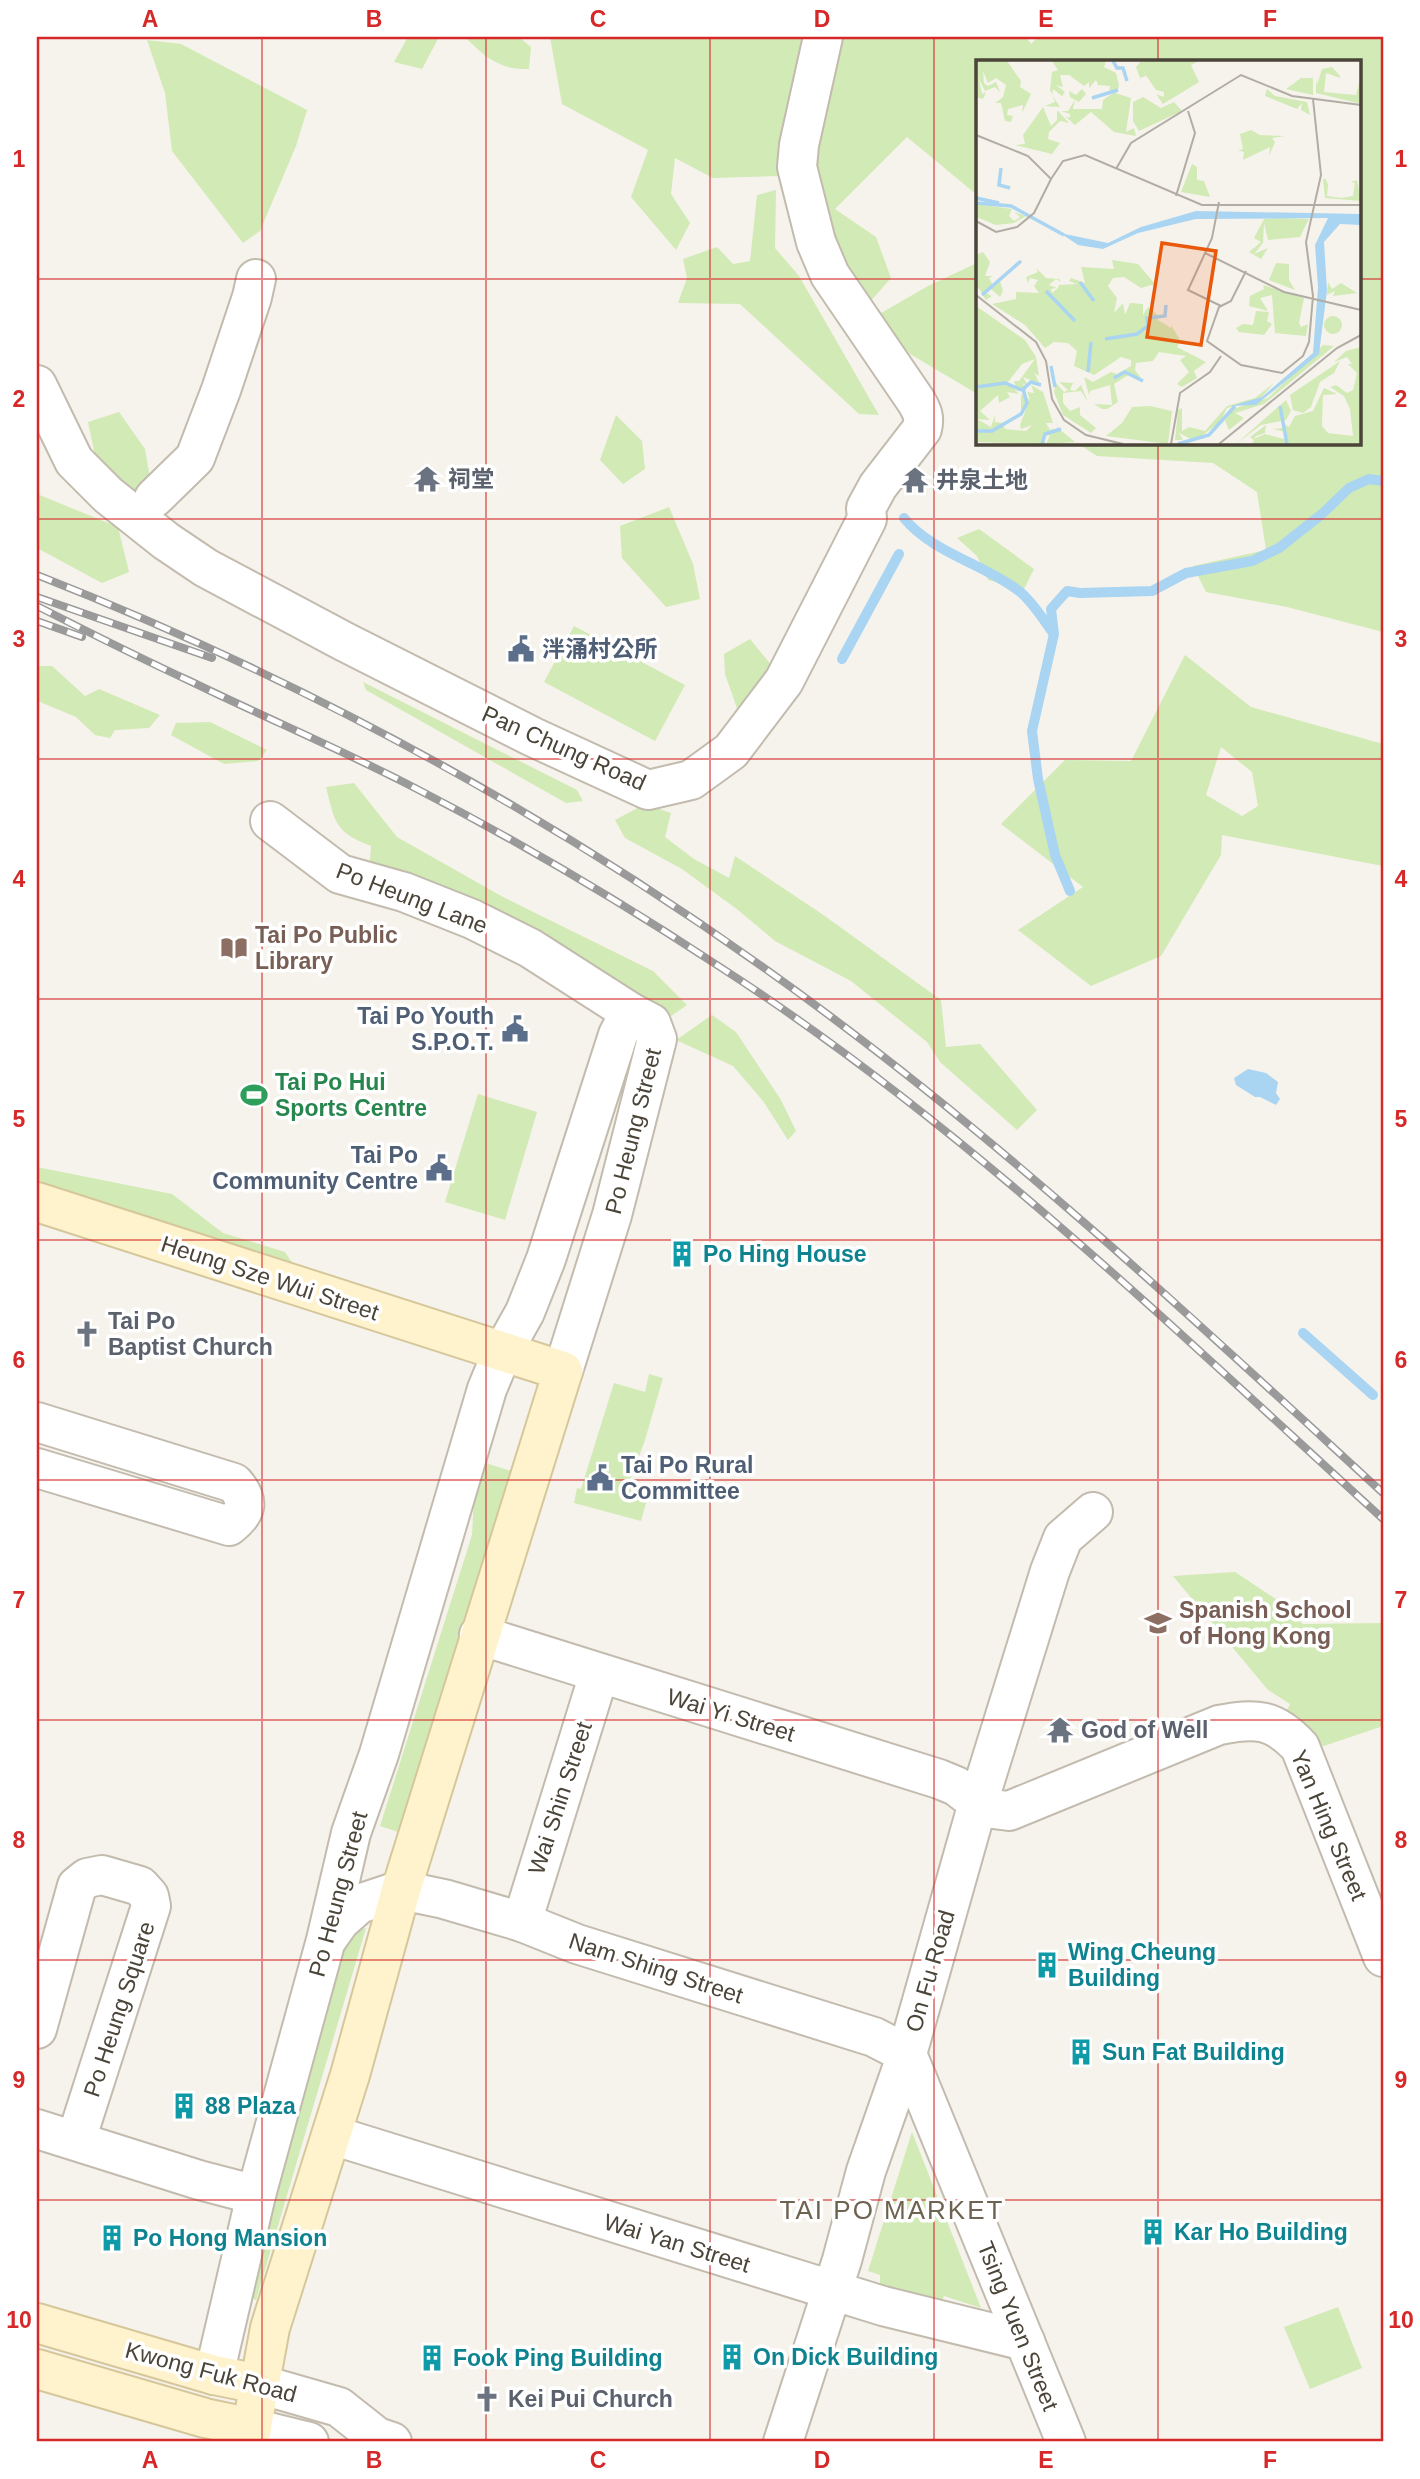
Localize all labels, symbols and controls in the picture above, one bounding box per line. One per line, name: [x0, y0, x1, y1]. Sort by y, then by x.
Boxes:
text: A: [142, 6, 158, 32]
text: B: [366, 6, 382, 32]
text: C: [590, 6, 606, 32]
text: D: [814, 6, 830, 32]
text: E: [1038, 6, 1054, 32]
text: F: [1263, 6, 1277, 32]
inset map: [976, 60, 1360, 444]
text: 1: [13, 146, 26, 172]
text: 1: [1395, 146, 1408, 172]
text: 2: [13, 386, 25, 412]
text: 2: [1395, 386, 1407, 412]
temple icon: 祠堂: [412, 464, 442, 494]
temple icon: 井泉土地: [900, 465, 930, 495]
place label: 祠堂: [448, 466, 494, 492]
place label: 井泉土地: [936, 467, 1028, 493]
text: 3: [13, 626, 25, 652]
text: 3: [1395, 626, 1407, 652]
public building icon: 泮涌村公所: [506, 634, 536, 664]
place label: 泮涌村公所: [542, 636, 657, 662]
street label: Pan Chung Road: [478, 700, 650, 796]
street label: Po Heung Lane: [333, 857, 491, 939]
text: 4: [13, 866, 26, 892]
text: 4: [1395, 866, 1408, 892]
place label: Tai Po Public Library: [255, 922, 398, 974]
library icon: Tai Po Public Library: [219, 933, 249, 963]
place label: Tai Po Youth S.P.O.T.: [357, 1003, 494, 1055]
public building icon: Tai Po Youth S.P.O.T.: [500, 1014, 530, 1044]
street label: Po Heung Street: [600, 1045, 666, 1217]
place label: Tai Po Hui Sports Centre: [275, 1069, 427, 1121]
sports icon: Tai Po Hui Sports Centre: [239, 1080, 269, 1110]
text: 5: [13, 1106, 26, 1132]
text: 5: [1395, 1106, 1408, 1132]
place label: Tai Po Community Centre: [212, 1142, 418, 1194]
public building icon: Tai Po Community Centre: [424, 1153, 454, 1183]
street label: Heung Sze Wui Street: [158, 1231, 383, 1326]
building icon: Po Hing House: [667, 1239, 697, 1269]
place label: Po Hing House: [703, 1241, 867, 1267]
place label: Tai Po Baptist Church: [108, 1308, 273, 1360]
church icon: Tai Po Baptist Church: [72, 1319, 102, 1349]
text: 6: [13, 1347, 25, 1373]
text: 6: [1395, 1347, 1407, 1373]
place label: Tai Po Rural Committee: [621, 1452, 754, 1504]
public building icon: Tai Po Rural Committee: [585, 1463, 615, 1493]
text: 7: [13, 1587, 25, 1613]
text: 7: [1395, 1587, 1407, 1613]
place label: Spanish School of Hong Kong: [1179, 1597, 1352, 1649]
school or university icon: Spanish School of Hong Kong: [1143, 1608, 1173, 1638]
street label: Wai Yi Street: [664, 1683, 799, 1747]
temple icon: God of Well: [1045, 1715, 1075, 1745]
place label: God of Well: [1081, 1717, 1208, 1743]
street label: Wai Shin Street: [523, 1718, 597, 1878]
street label: Yan Hing Street: [1286, 1746, 1373, 1905]
street label: Po Heung Street: [303, 1808, 373, 1979]
text: 8: [13, 1827, 26, 1853]
text: 8: [1395, 1827, 1408, 1853]
street label: On Fu Road: [900, 1907, 960, 2035]
street label: Po Heung Square: [78, 1918, 160, 2100]
street label: Nam Shing Street: [566, 1928, 747, 2009]
place label: Wing Cheung Building: [1068, 1939, 1216, 1991]
building icon: Wing Cheung Building: [1032, 1950, 1062, 1980]
building icon: Sun Fat Building: [1066, 2037, 1096, 2067]
place label: Sun Fat Building: [1102, 2039, 1285, 2065]
text: 9: [13, 2067, 25, 2093]
text: 9: [1395, 2067, 1407, 2093]
building icon: 88 Plaza: [169, 2091, 199, 2121]
place label: 88 Plaza: [205, 2093, 296, 2119]
district label: TAI PO MARKET: [780, 2195, 1004, 2225]
street label: Wai Yan Street: [601, 2208, 754, 2278]
building icon: Kar Ho Building: [1138, 2217, 1168, 2247]
place label: Kar Ho Building: [1174, 2219, 1348, 2245]
building icon: Po Hong Mansion: [97, 2223, 127, 2253]
place label: Po Hong Mansion: [133, 2225, 327, 2251]
street label: Tsing Yuen Street: [972, 2238, 1064, 2415]
text: 10: [6, 2307, 32, 2333]
text: 10: [1388, 2307, 1414, 2333]
street label: Kwong Fuk Road: [122, 2337, 300, 2407]
building icon: On Dick Building: [717, 2342, 747, 2372]
building icon: Fook Ping Building: [417, 2343, 447, 2373]
place label: On Dick Building: [753, 2344, 938, 2370]
place label: Fook Ping Building: [453, 2345, 663, 2371]
church icon: Kei Pui Church: [472, 2384, 502, 2414]
place label: Kei Pui Church: [508, 2386, 673, 2412]
text: A: [142, 2447, 158, 2473]
text: B: [366, 2447, 382, 2473]
text: C: [590, 2447, 606, 2473]
text: D: [814, 2447, 830, 2473]
text: E: [1038, 2447, 1054, 2473]
text: F: [1263, 2447, 1277, 2473]

